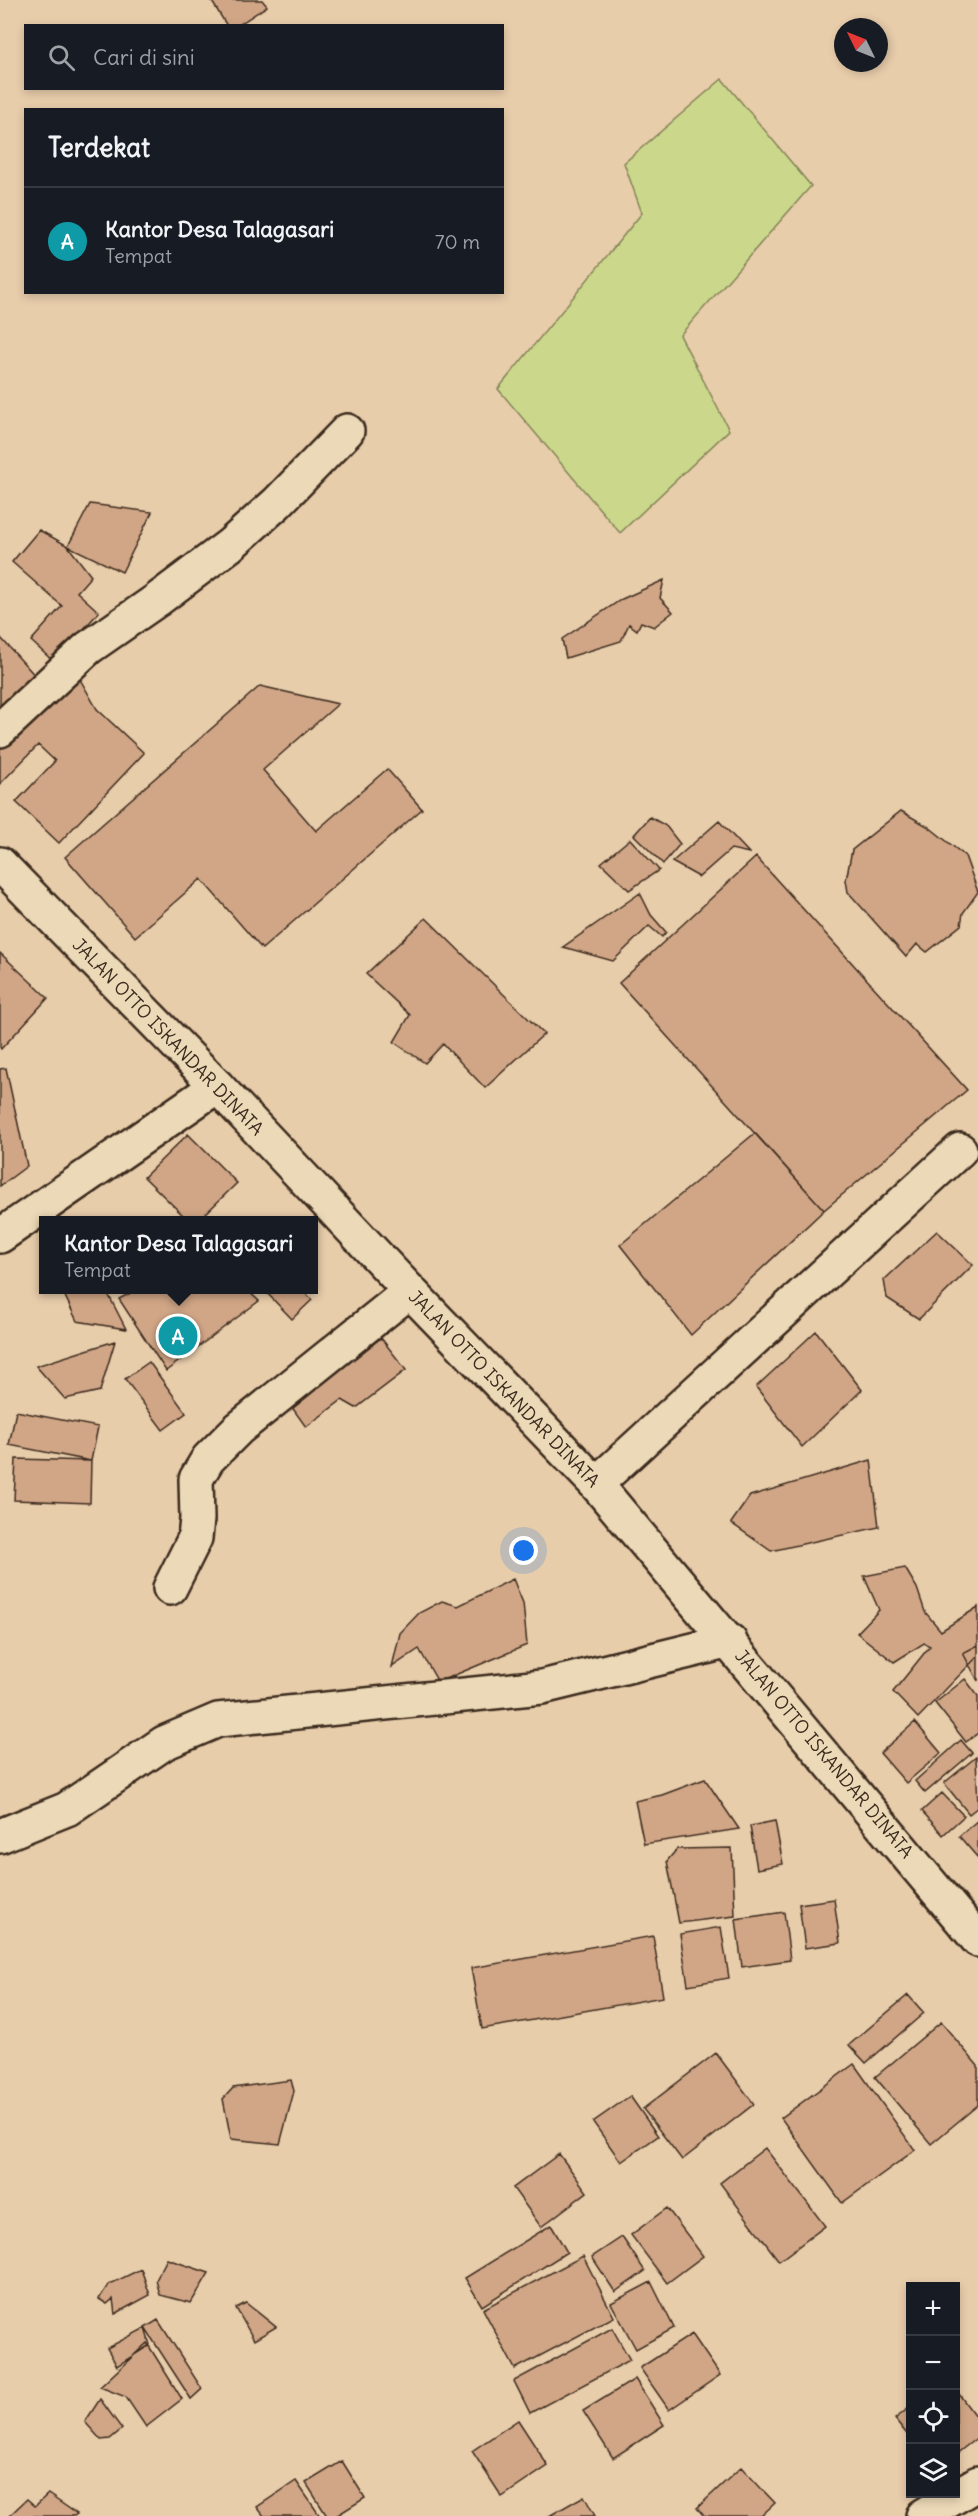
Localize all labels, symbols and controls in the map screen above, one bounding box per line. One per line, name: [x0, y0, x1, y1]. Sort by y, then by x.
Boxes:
north arrow: [834, 18, 888, 72]
search box: [24, 24, 504, 90]
icon: search: [45, 41, 78, 74]
text: Cari di sini: [93, 43, 195, 71]
text: Terdekat: [48, 131, 150, 164]
text: Kantor Desa Talagasari: [105, 215, 334, 243]
text: A: [61, 229, 74, 254]
text: 70 m: [435, 229, 480, 254]
text: Tempat: [105, 243, 172, 268]
street label: JALAN OTTO ISKANDAR DINATA: [68, 933, 269, 1140]
popup: [39, 1216, 318, 1294]
text: Kantor Desa Talagasari: [64, 1229, 293, 1257]
text: Tempat: [64, 1257, 131, 1282]
street label: JALAN OTTO ISKANDAR DINATA: [404, 1285, 605, 1492]
pin: A: [158, 1314, 198, 1358]
your location: [509, 1536, 538, 1565]
street label: JALAN OTTO ISKANDAR DINATA: [730, 1645, 919, 1863]
map controls: [906, 2282, 960, 2498]
button: +: [906, 2282, 960, 2336]
button: −: [906, 2336, 960, 2390]
button: locate: [906, 2390, 960, 2444]
button: layers: [906, 2444, 960, 2498]

